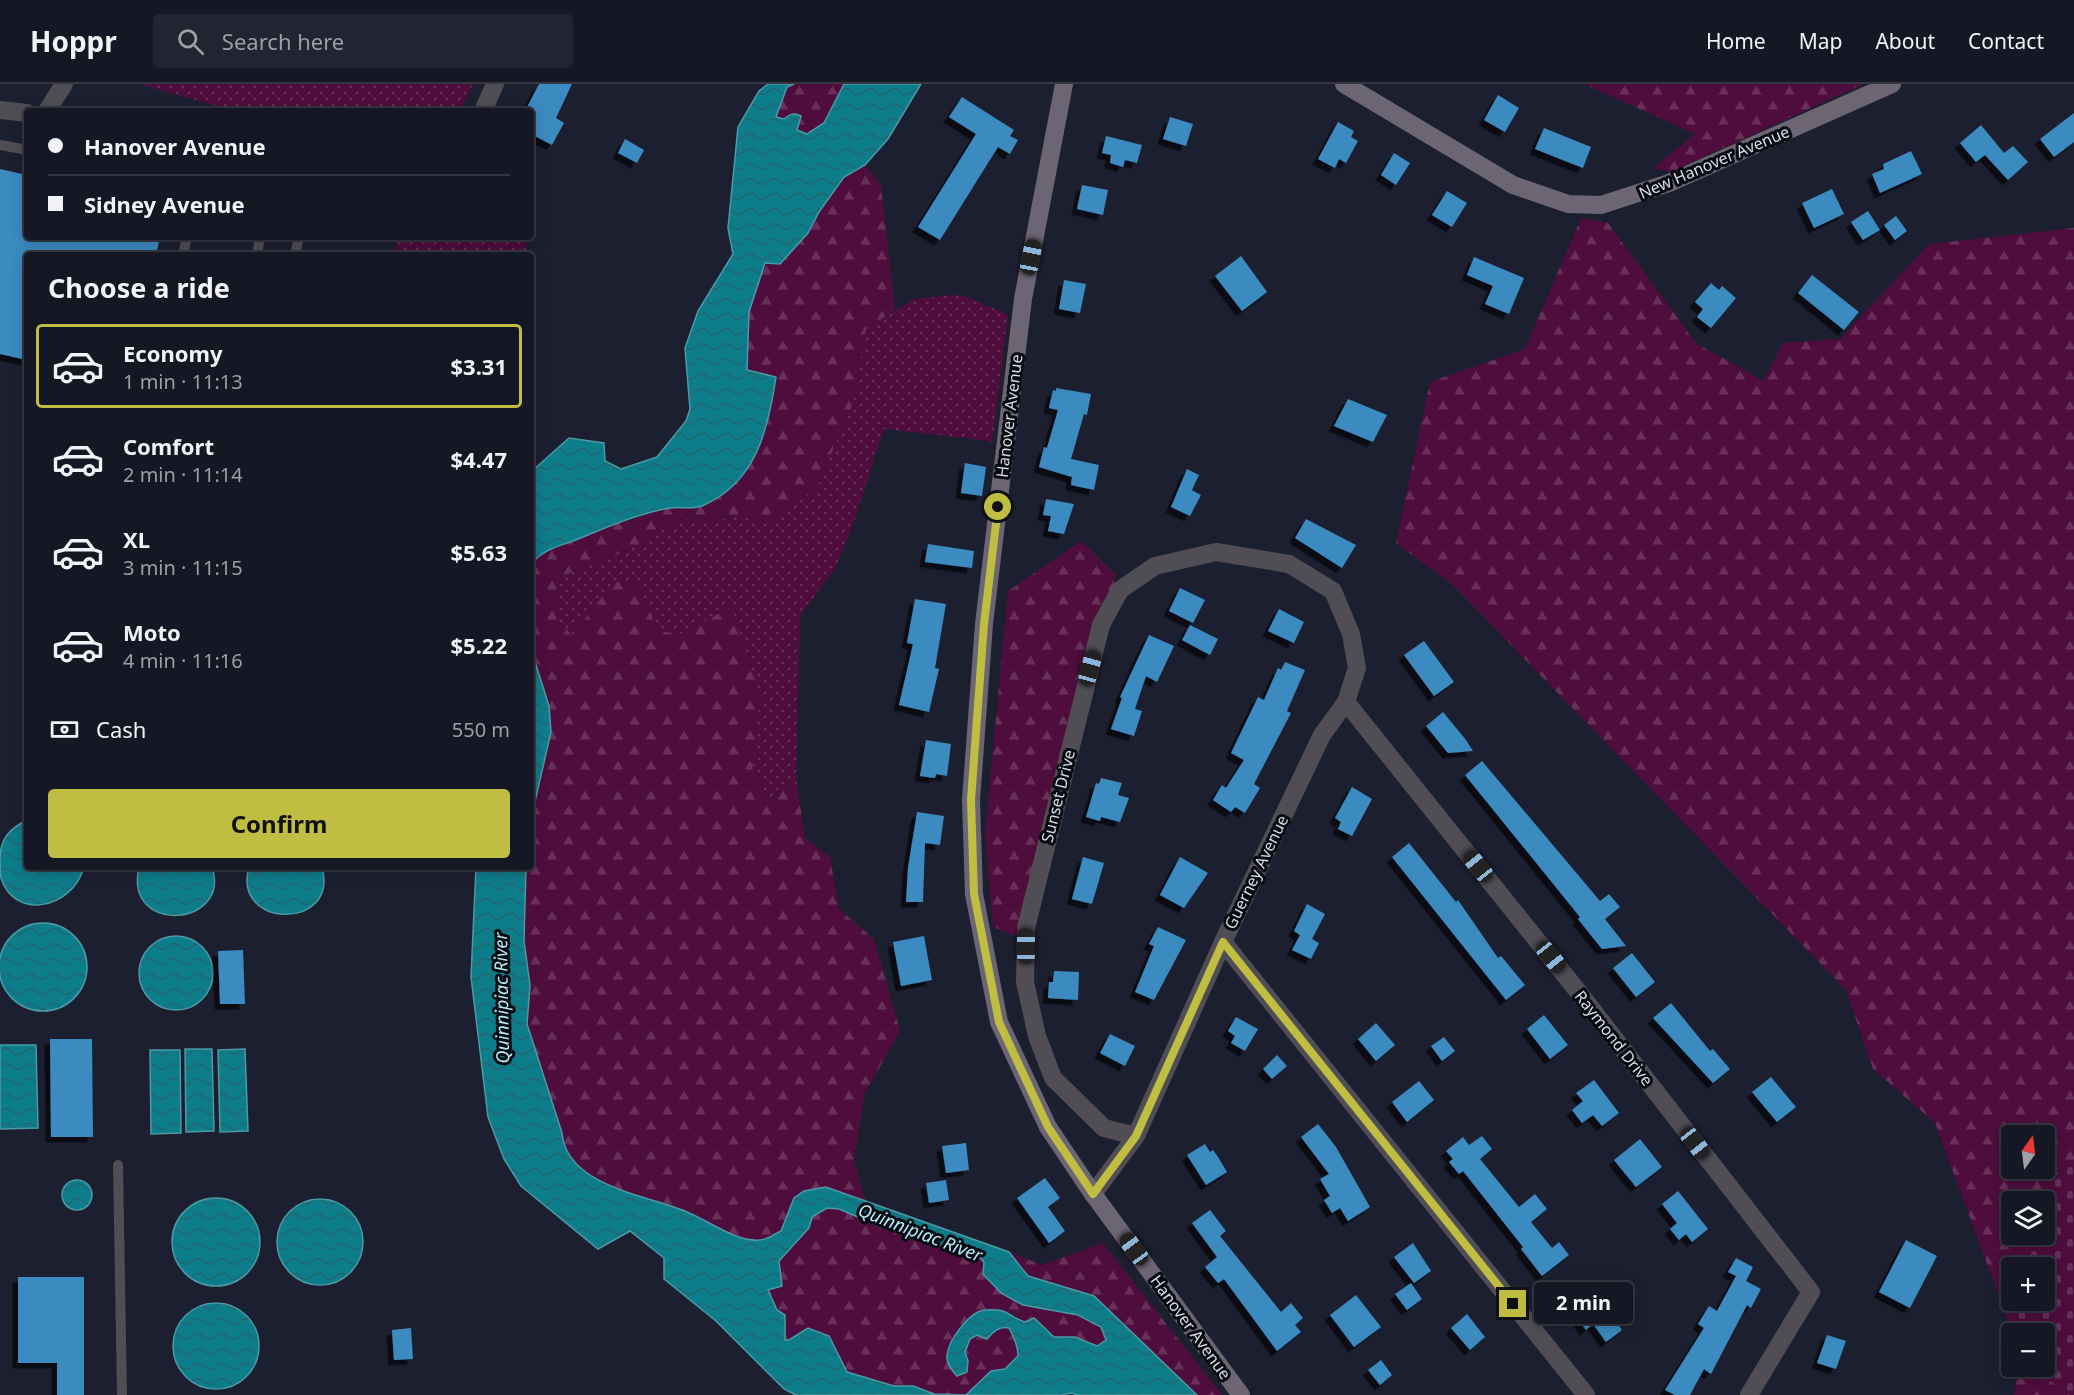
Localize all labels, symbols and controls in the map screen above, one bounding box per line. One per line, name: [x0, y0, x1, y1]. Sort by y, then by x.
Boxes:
search box: [153, 14, 573, 68]
text: Hoppr: [30, 22, 117, 60]
icon: search: [174, 25, 207, 58]
text: Search here: [222, 26, 344, 56]
text: Home: [1706, 27, 1766, 55]
text: Map: [1799, 27, 1842, 55]
text: About: [1875, 27, 1935, 55]
text: Contact: [1968, 27, 2044, 55]
street label: New Hanover Avenue: [1635, 120, 1793, 204]
text: Hanover Avenue: [84, 131, 266, 161]
text: Sidney Avenue: [84, 189, 245, 219]
car: [1019, 238, 1043, 276]
text: Choose a ride: [48, 269, 230, 306]
text: Economy: [123, 338, 222, 368]
icon: car: [51, 339, 105, 393]
text: $3.31: [450, 351, 507, 381]
street label: Hanover Avenue: [991, 353, 1027, 479]
text: 1 min · 11:13: [123, 368, 243, 395]
text: Comfort: [123, 431, 214, 461]
icon: car: [51, 432, 105, 486]
text: $4.47: [450, 444, 507, 474]
text: 2 min · 11:14: [123, 461, 243, 488]
route start: [984, 493, 1011, 520]
text: XL: [123, 524, 150, 554]
icon: car: [51, 525, 105, 579]
text: $5.63: [450, 537, 507, 567]
text: 3 min · 11:15: [123, 554, 243, 581]
text: Moto: [123, 617, 181, 647]
icon: car: [51, 618, 105, 672]
text: $5.22: [450, 630, 507, 660]
text: 4 min · 11:16: [123, 647, 243, 674]
car: [1077, 648, 1103, 688]
icon: cash: [48, 713, 81, 746]
text: Cash: [96, 714, 146, 744]
text: 550 m: [452, 716, 510, 743]
street label: Sunset Drive: [1036, 747, 1080, 845]
button: Confirm: [48, 789, 510, 858]
street label: Guerney Avenue: [1219, 811, 1293, 933]
car: [1460, 846, 1496, 886]
car: [1017, 928, 1035, 964]
water label: Quinnipiac River: [488, 931, 514, 1064]
car: [1533, 937, 1569, 977]
street label: Raymond Drive: [1570, 986, 1658, 1090]
car: [1677, 1123, 1713, 1163]
north arrow: [2001, 1125, 2055, 1179]
map controls: [2001, 1125, 2055, 1377]
button: layers: [2001, 1191, 2055, 1245]
water label: Quinnipiac River: [855, 1197, 987, 1267]
car: [1116, 1229, 1152, 1269]
button: +: [2001, 1257, 2055, 1311]
street label: Hanover Avenue: [1146, 1270, 1236, 1384]
callout: 2 min: [1534, 1283, 1633, 1325]
text: 2 min: [1556, 1289, 1611, 1316]
route end: [1499, 1290, 1526, 1317]
button: −: [2001, 1323, 2055, 1377]

